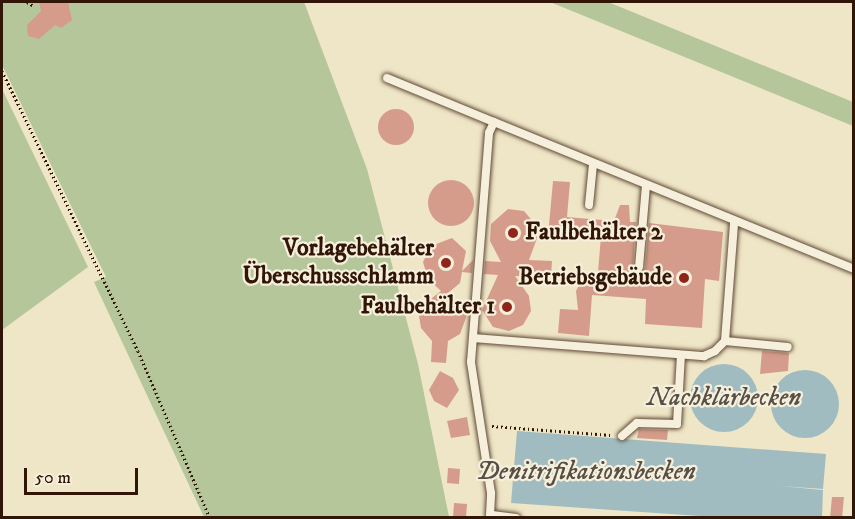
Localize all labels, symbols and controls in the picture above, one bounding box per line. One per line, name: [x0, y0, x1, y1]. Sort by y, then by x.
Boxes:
place label: Faulbehälter 2: [525, 219, 663, 247]
marker: Faulbehälter 2: [506, 226, 520, 240]
place label: Vorlagebehälter Überschussschlamm: [242, 235, 434, 291]
marker: Vorlagebehälter Überschussschlamm: [439, 256, 453, 270]
place label: Betriebsgebäude: [518, 264, 672, 292]
marker: Betriebsgebäude: [677, 271, 691, 285]
place label: Faulbehälter 1: [360, 293, 495, 321]
marker: Faulbehälter 1: [500, 300, 514, 314]
water label: Nachklärbecken: [647, 382, 801, 414]
scale bar: [27, 456, 141, 494]
water label: Denitrifikationsbecken: [476, 456, 696, 488]
text: 50 m: [35, 467, 71, 489]

